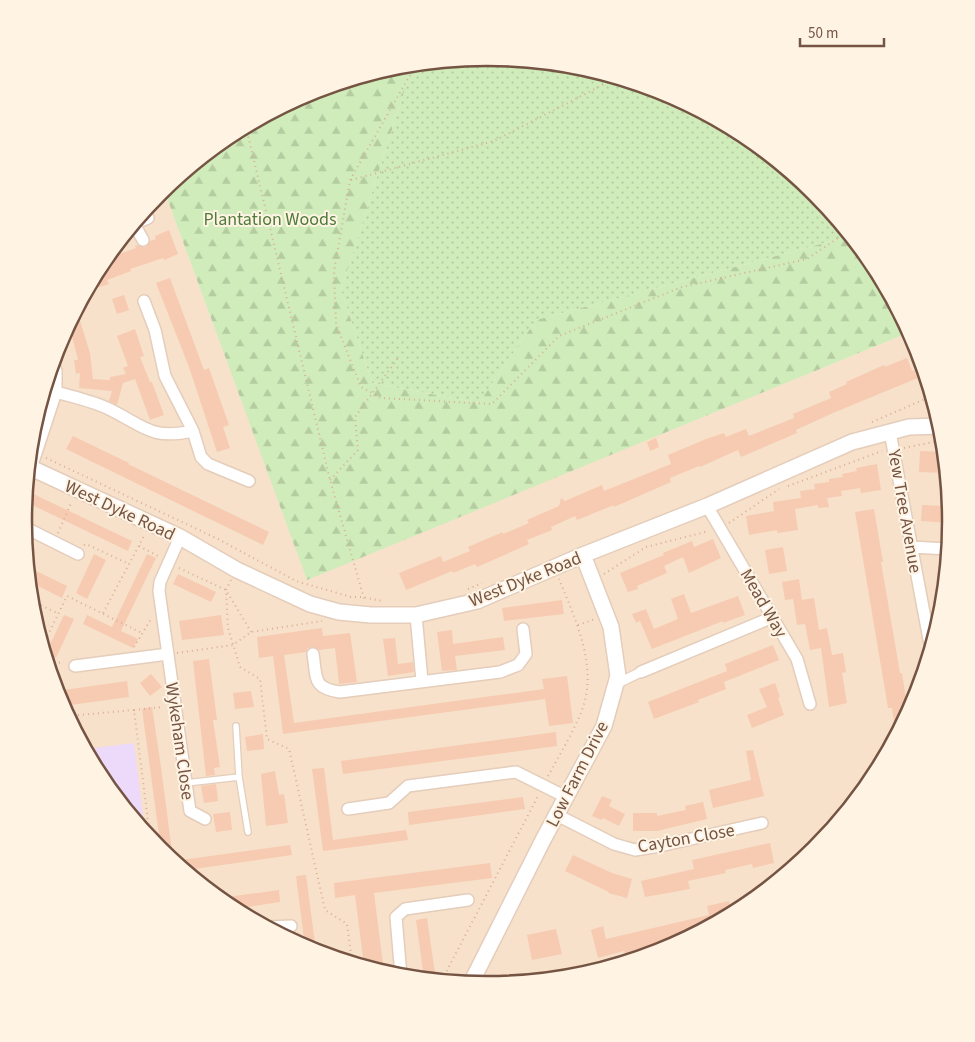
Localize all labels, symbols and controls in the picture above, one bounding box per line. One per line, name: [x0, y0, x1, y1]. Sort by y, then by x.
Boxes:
scale bar: [800, 15, 884, 47]
text: 50 m: [808, 23, 838, 44]
park label: Plantation Woods: [203, 207, 337, 232]
street label: Yew Tree Avenue: [881, 446, 928, 575]
street label: West Dyke Road: [61, 474, 179, 547]
street label: West Dyke Road: [465, 546, 585, 613]
street label: Mead Way: [734, 564, 794, 643]
street label: Wykeham Close: [159, 681, 200, 802]
street label: Low Farm Drive: [540, 717, 615, 832]
street label: Cayton Close: [636, 818, 737, 859]

